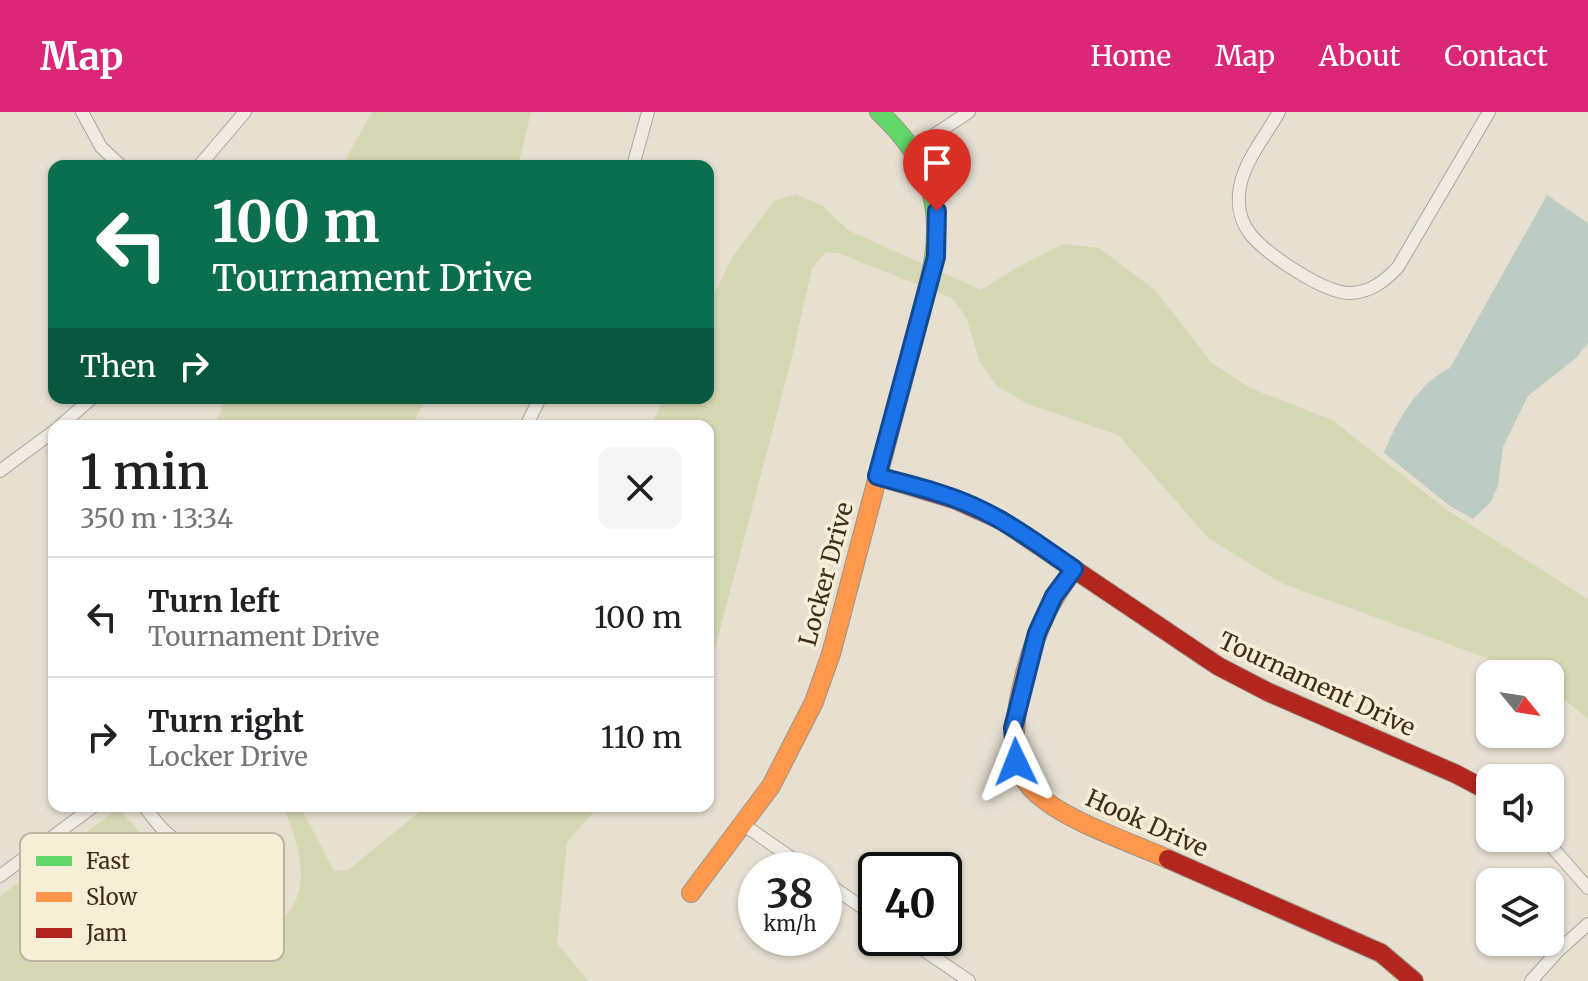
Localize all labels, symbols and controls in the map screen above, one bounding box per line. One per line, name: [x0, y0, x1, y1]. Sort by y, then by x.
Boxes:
text: Map: [40, 33, 124, 80]
text: Home: [1090, 38, 1171, 74]
text: Map: [1215, 38, 1275, 74]
text: About: [1319, 38, 1400, 74]
text: Contact: [1444, 38, 1548, 74]
pin: [903, 129, 971, 211]
icon: arrive: [915, 141, 959, 185]
text: 100 m: [212, 187, 380, 257]
icon: left: [80, 192, 184, 296]
text: Tournament Drive: [212, 256, 532, 301]
icon: right: [172, 344, 216, 388]
text: Then: [80, 347, 156, 385]
text: 1 min: [80, 442, 209, 502]
button: close: [598, 446, 682, 530]
street label: Locker Drive: [792, 499, 860, 649]
text: 350 m · 13:34: [80, 502, 233, 535]
text: Turn left: [148, 582, 280, 620]
icon: left: [80, 595, 124, 639]
text: 100 m: [594, 598, 682, 636]
text: Tournament Drive: [148, 620, 379, 653]
street label: Tournament Drive: [1214, 625, 1420, 743]
north arrow: [1476, 660, 1564, 748]
map controls: [1476, 660, 1564, 956]
text: Turn right: [148, 702, 304, 740]
icon: right: [80, 715, 124, 759]
text: 110 m: [601, 718, 682, 756]
position arrow: [974, 720, 1058, 804]
text: Locker Drive: [148, 740, 308, 773]
button: sound: [1476, 764, 1564, 852]
street label: Hook Drive: [1081, 782, 1213, 864]
legend: [20, 833, 284, 961]
text: Fast: [86, 847, 130, 875]
speed limit sign: 40: [858, 852, 962, 956]
button: layers: [1476, 868, 1564, 956]
text: 38: [766, 869, 814, 919]
text: Slow: [86, 883, 137, 911]
text: km/h: [764, 911, 816, 936]
text: Jam: [85, 919, 127, 947]

